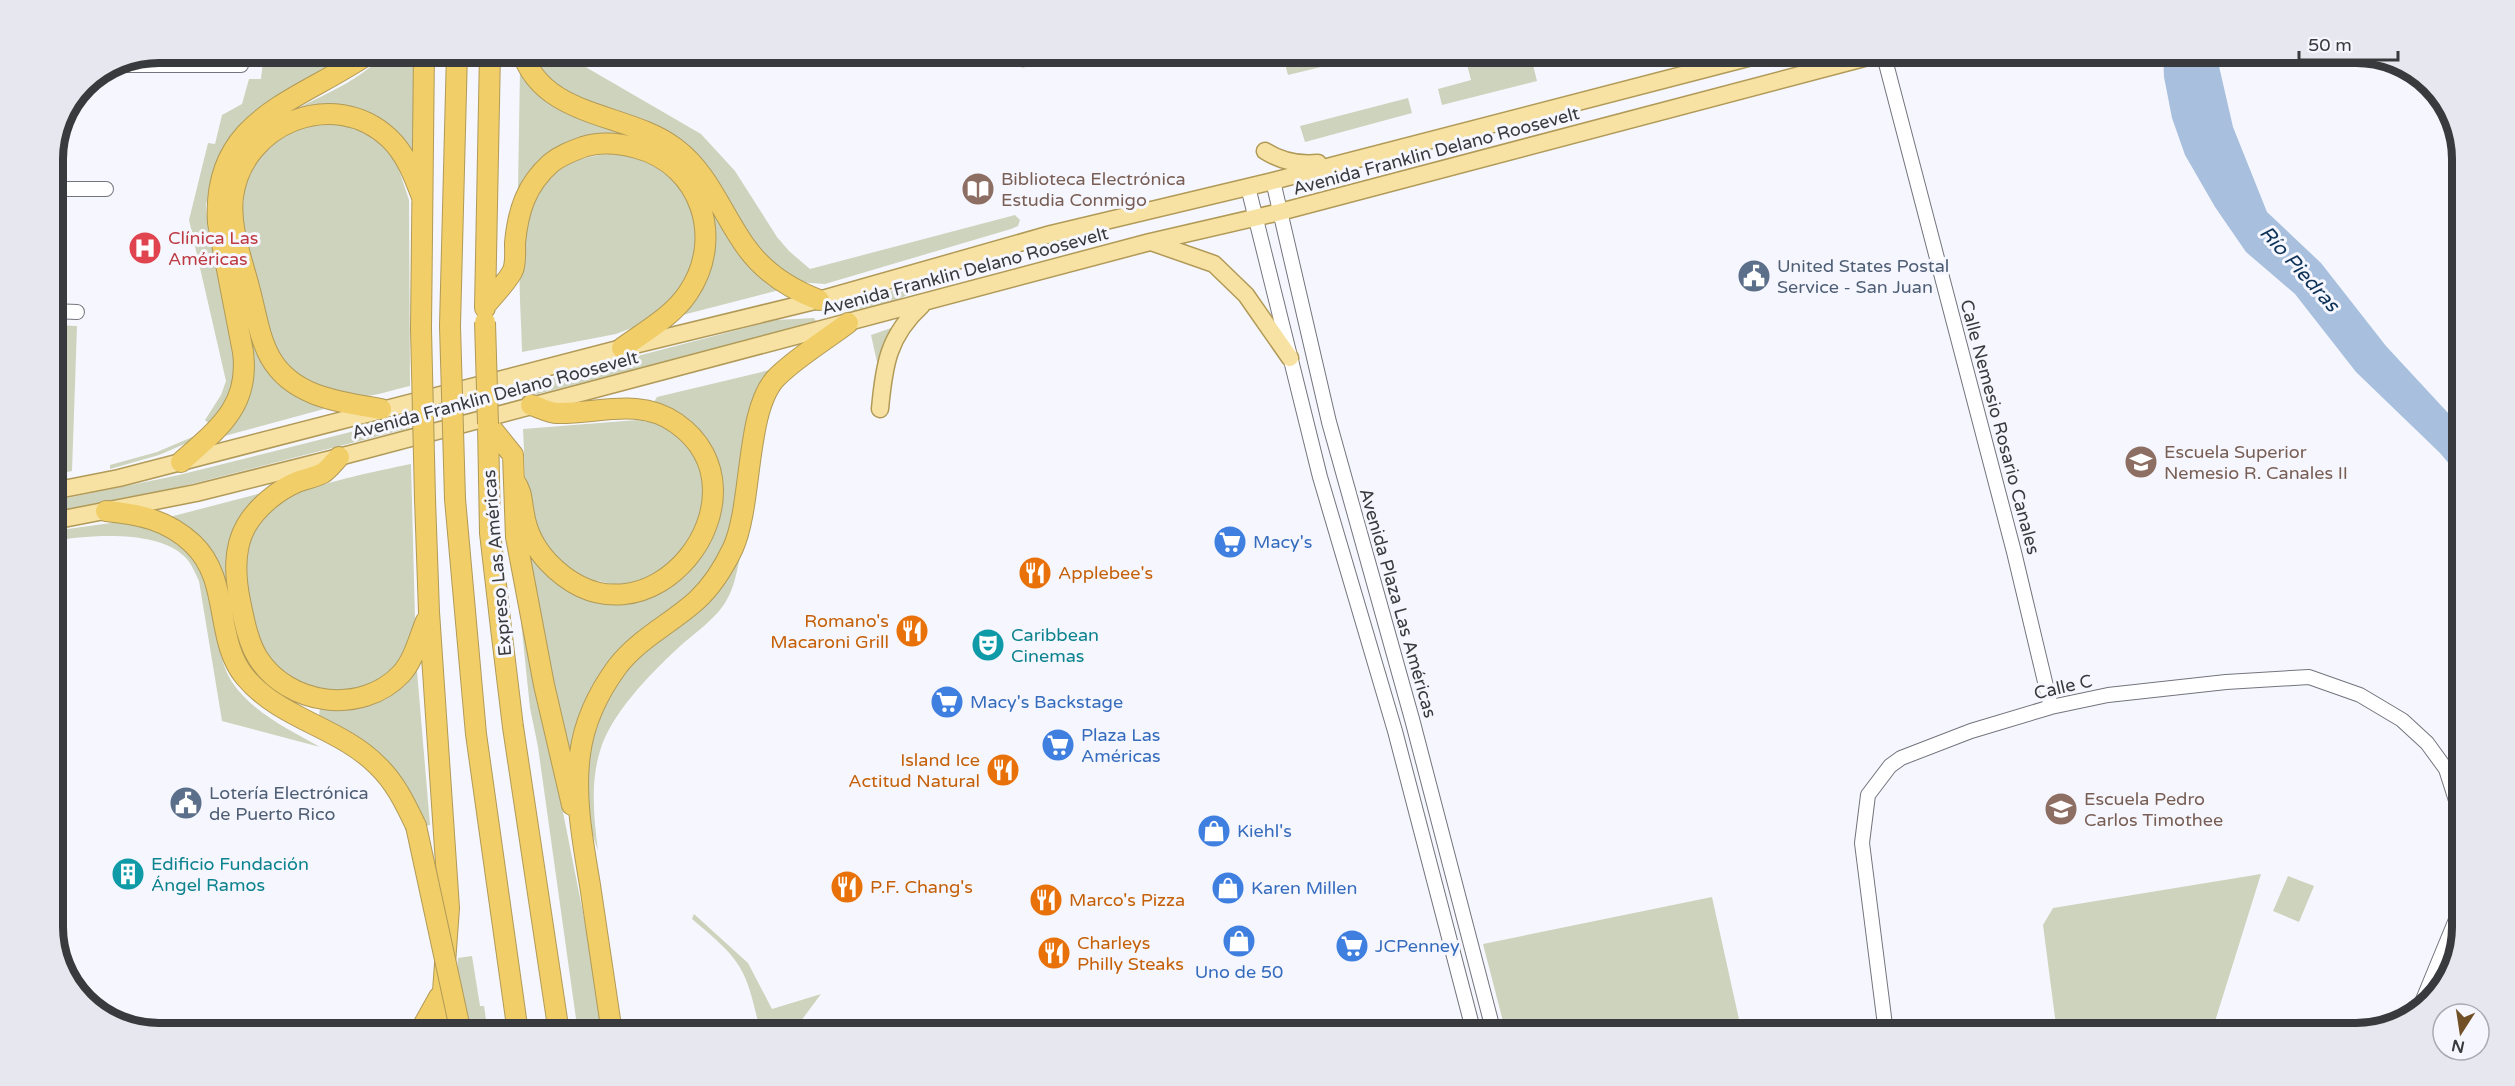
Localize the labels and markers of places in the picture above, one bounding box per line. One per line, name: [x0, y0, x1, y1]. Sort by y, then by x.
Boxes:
place label: Biblioteca Electrónica Estudia Conmigo: [1001, 168, 1186, 211]
library icon: Biblioteca Electrónica Estudia Conmigo: [960, 171, 996, 207]
place label: Clínica Las Américas: [168, 227, 258, 270]
hospital icon: Clínica Las Américas: [127, 230, 163, 266]
place label: United States Postal Service - San Juan: [1777, 255, 1949, 298]
public building icon: United States Postal Service - San Juan: [1736, 258, 1772, 294]
place label: Escuela Superior Nemesio R. Canales II: [2164, 441, 2348, 484]
school or university icon: Escuela Superior Nemesio R. Canales II: [2123, 444, 2159, 480]
supermarket icon: Macy's: [1212, 524, 1248, 560]
place label: Macy's: [1253, 531, 1312, 553]
restaurant icon: Applebee's: [1017, 555, 1053, 591]
place label: Applebee's: [1058, 562, 1153, 584]
place label: Romano's Macaroni Grill: [770, 610, 889, 653]
restaurant icon: Romano's Macaroni Grill: [894, 613, 930, 649]
place label: Caribbean Cinemas: [1011, 624, 1099, 667]
theatre icon: Caribbean Cinemas: [970, 627, 1006, 663]
supermarket icon: Macy's Backstage: [929, 684, 965, 720]
place label: Macy's Backstage: [970, 691, 1123, 713]
place label: Plaza Las Américas: [1081, 724, 1161, 767]
supermarket icon: Plaza Las Américas: [1040, 727, 1076, 763]
place label: Island Ice Actitud Natural: [848, 749, 980, 792]
restaurant icon: Island Ice Actitud Natural: [985, 752, 1021, 788]
place label: Lotería Electrónica de Puerto Rico: [209, 782, 369, 825]
public building icon: Lotería Electrónica de Puerto Rico: [168, 785, 204, 821]
place label: Escuela Pedro Carlos Timothee: [2084, 788, 2223, 831]
school or university icon: Escuela Pedro Carlos Timothee: [2043, 791, 2079, 827]
shop icon: Kiehl's: [1196, 813, 1232, 849]
place label: Kiehl's: [1237, 820, 1292, 842]
place label: Edificio Fundación Ángel Ramos: [151, 853, 309, 896]
building icon: Edificio Fundación Ángel Ramos: [110, 856, 146, 892]
restaurant icon: P.F. Chang's: [829, 869, 865, 905]
shop icon: Karen Millen: [1210, 870, 1246, 906]
place label: P.F. Chang's: [870, 876, 973, 898]
place label: Karen Millen: [1251, 877, 1357, 899]
restaurant icon: Marco's Pizza: [1028, 882, 1064, 918]
place label: Marco's Pizza: [1069, 889, 1185, 911]
shop icon: Uno de 50: [1221, 923, 1257, 959]
supermarket icon: JCPenney: [1334, 928, 1370, 964]
place label: Charleys Philly Steaks: [1077, 932, 1184, 975]
restaurant icon: Charleys Philly Steaks: [1036, 935, 1072, 971]
place label: JCPenney: [1375, 935, 1460, 957]
place label: Uno de 50: [1195, 961, 1283, 983]

